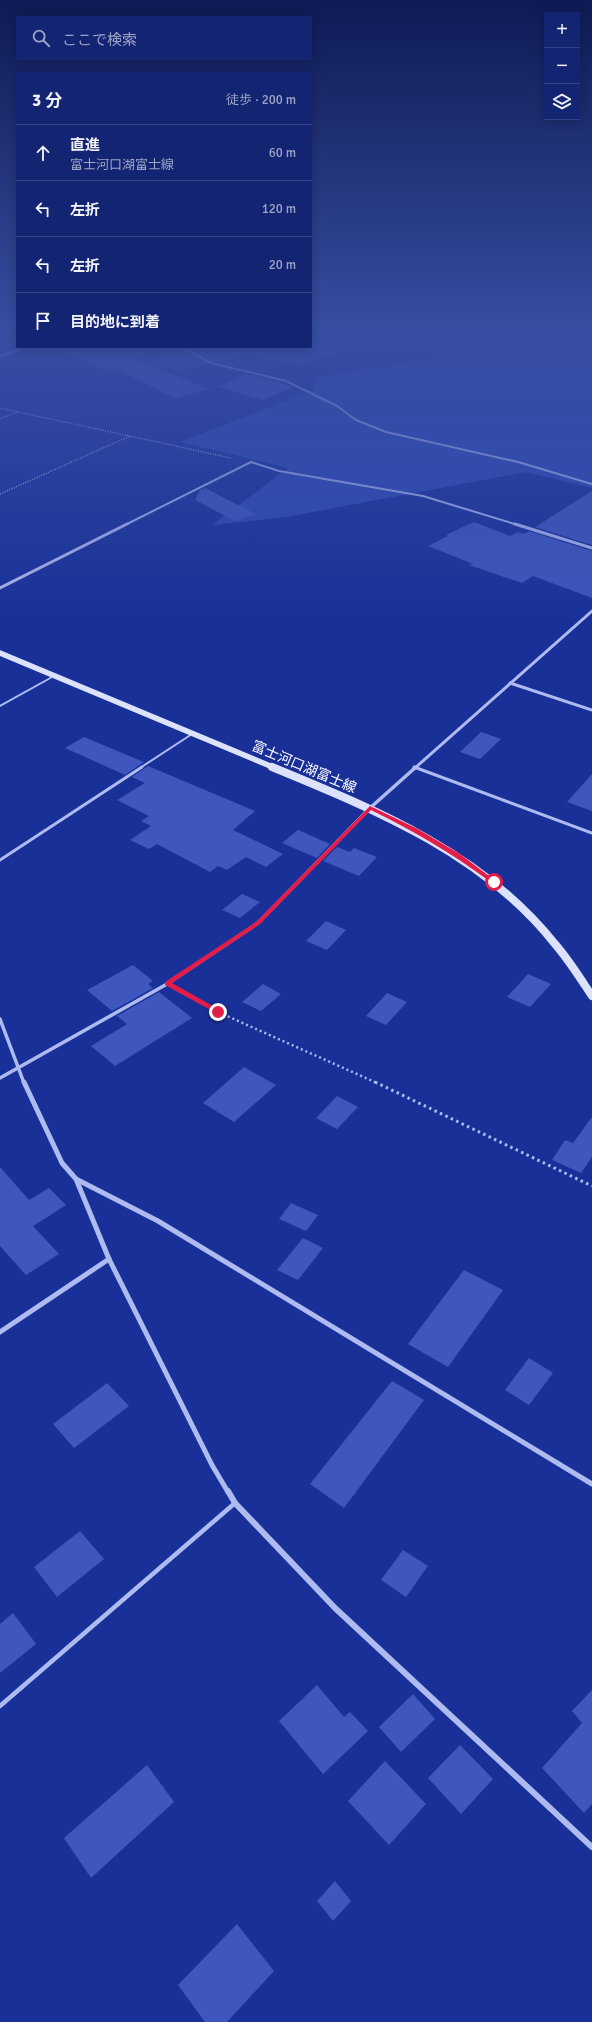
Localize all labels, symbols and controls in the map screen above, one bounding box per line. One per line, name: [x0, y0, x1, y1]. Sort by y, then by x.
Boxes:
map controls: [544, 12, 580, 120]
button: +: [544, 12, 580, 48]
search box: [16, 16, 312, 60]
icon: search: [30, 27, 52, 49]
text: ここで検索: [62, 31, 137, 49]
button: −: [544, 48, 580, 84]
button: layers: [544, 84, 580, 120]
text: 3 分: [32, 90, 62, 111]
text: 徒歩 · 200 m: [226, 92, 296, 108]
text: 直進: [70, 136, 100, 154]
icon: ahead: [32, 142, 54, 164]
text: 60 m: [269, 145, 296, 161]
text: 富士河口湖富士線: [70, 157, 174, 173]
icon: left: [32, 198, 54, 220]
text: 左折: [70, 201, 100, 219]
text: 120 m: [262, 201, 296, 217]
icon: left: [32, 254, 54, 276]
text: 左折: [70, 257, 100, 275]
text: 20 m: [269, 257, 296, 273]
icon: arrive: [32, 310, 54, 332]
text: 目的地に到着: [70, 313, 160, 331]
street label: 富士河口湖富士線: [249, 737, 359, 797]
route start: [485, 873, 503, 891]
route end: [209, 1003, 227, 1021]

